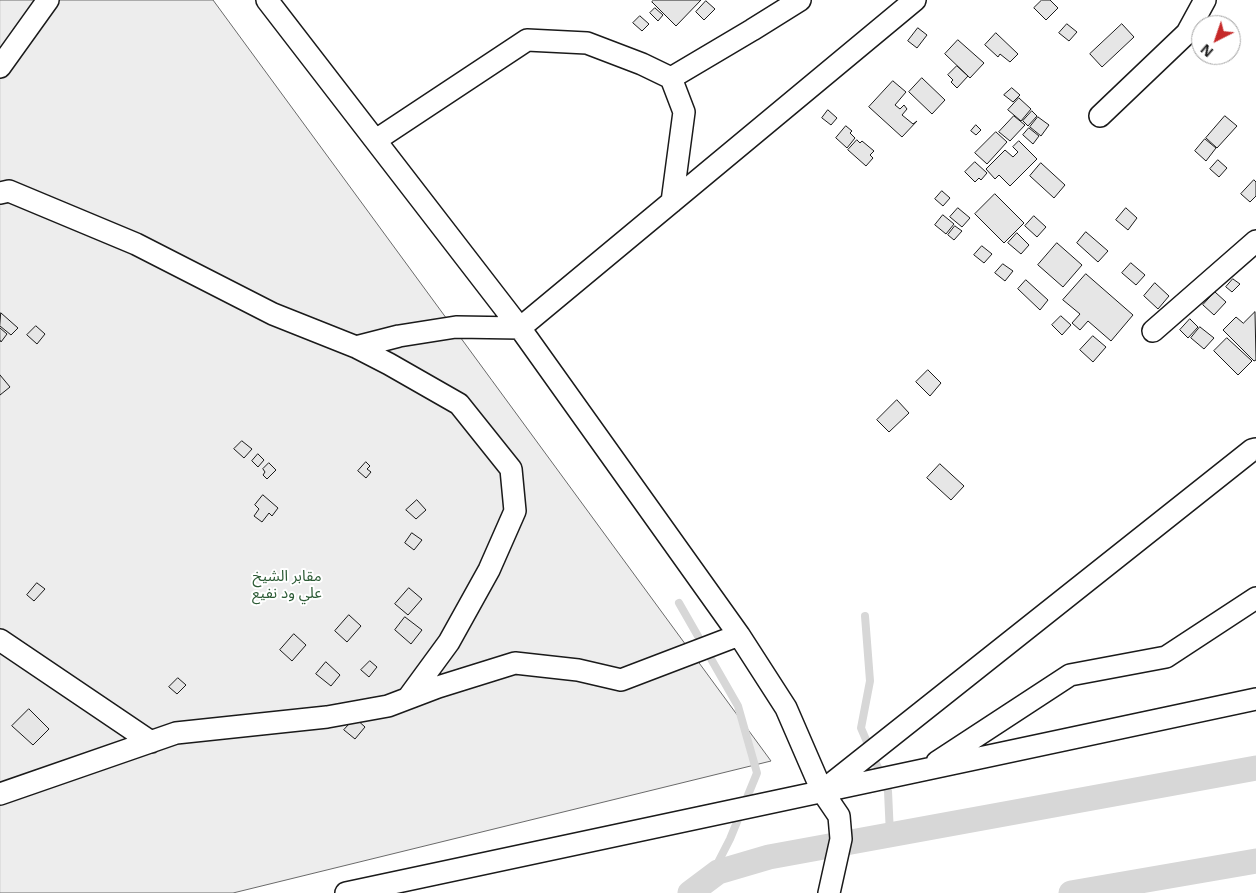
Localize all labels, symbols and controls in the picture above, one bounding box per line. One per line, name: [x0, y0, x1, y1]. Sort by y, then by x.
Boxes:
north arrow: [1191, 15, 1241, 65]
text: N: [1196, 40, 1217, 62]
park label: مقابر الشيخ علي ود نفيع: [252, 568, 322, 603]

